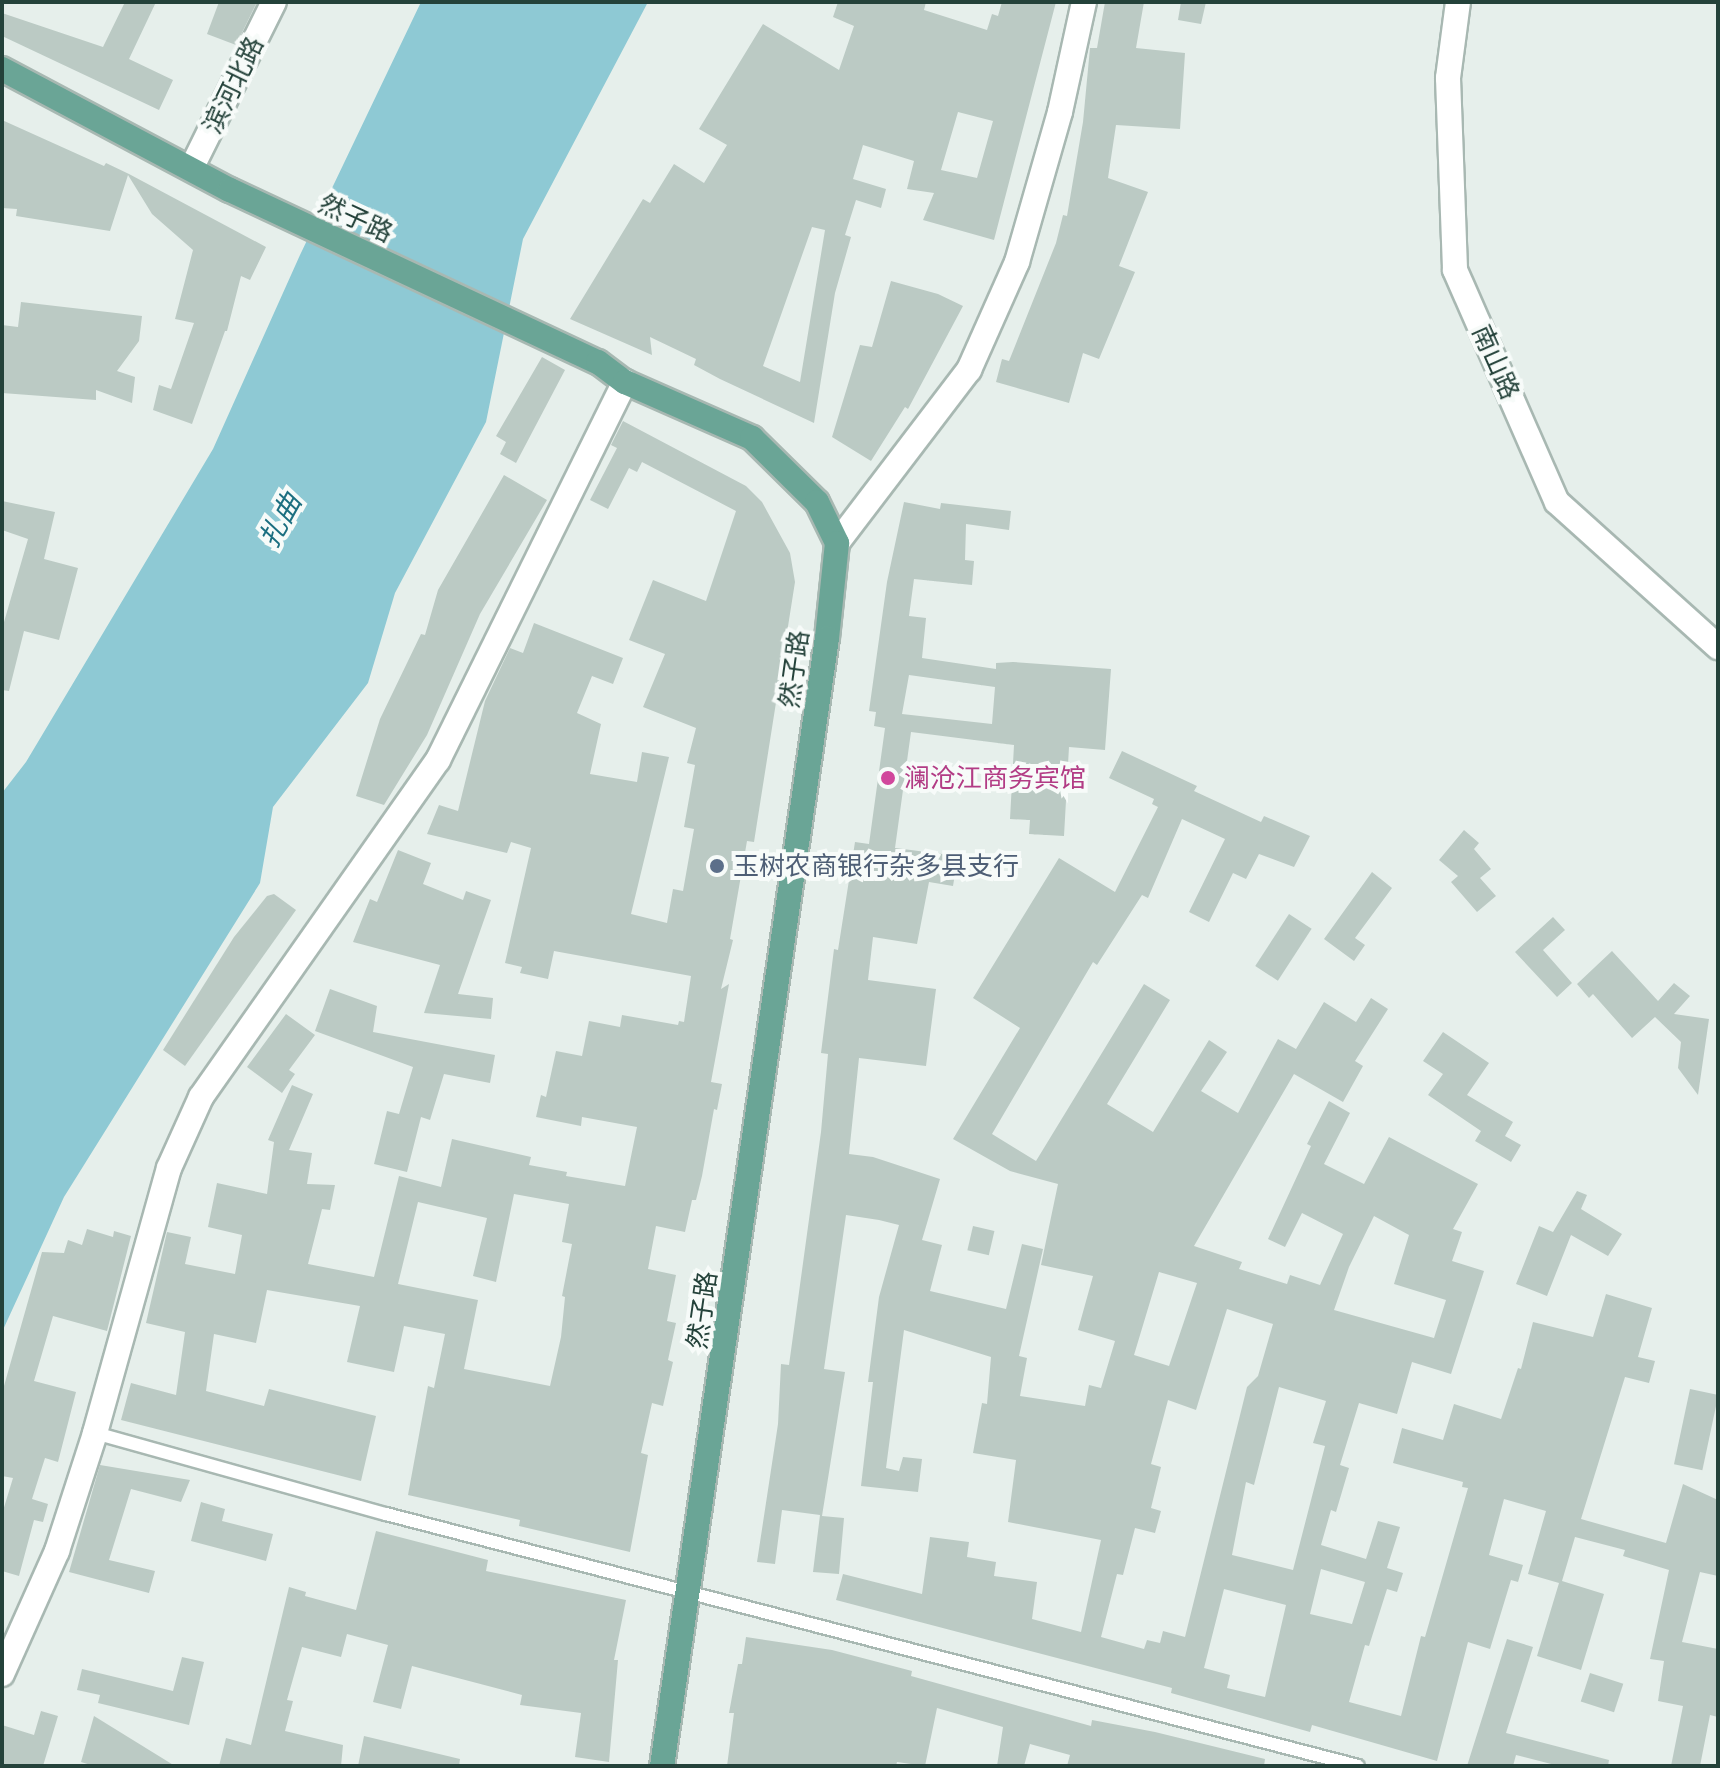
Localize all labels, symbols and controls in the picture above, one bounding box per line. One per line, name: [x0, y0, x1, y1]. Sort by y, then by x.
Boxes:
street label: 滨河北路: [196, 31, 270, 139]
street label: 然子路: [314, 187, 398, 249]
street label: 南山路: [1466, 320, 1526, 404]
water label: 扎曲: [251, 487, 307, 553]
street label: 然子路: [773, 628, 815, 710]
place label: 澜沧江商务宾馆: [904, 762, 1086, 794]
marker: 澜沧江商务宾馆: [879, 769, 897, 787]
place label: 玉树农商银行杂多县支行: [733, 850, 1019, 882]
marker: 玉树农商银行杂多县支行: [708, 857, 726, 875]
street label: 然子路: [681, 1269, 723, 1351]

